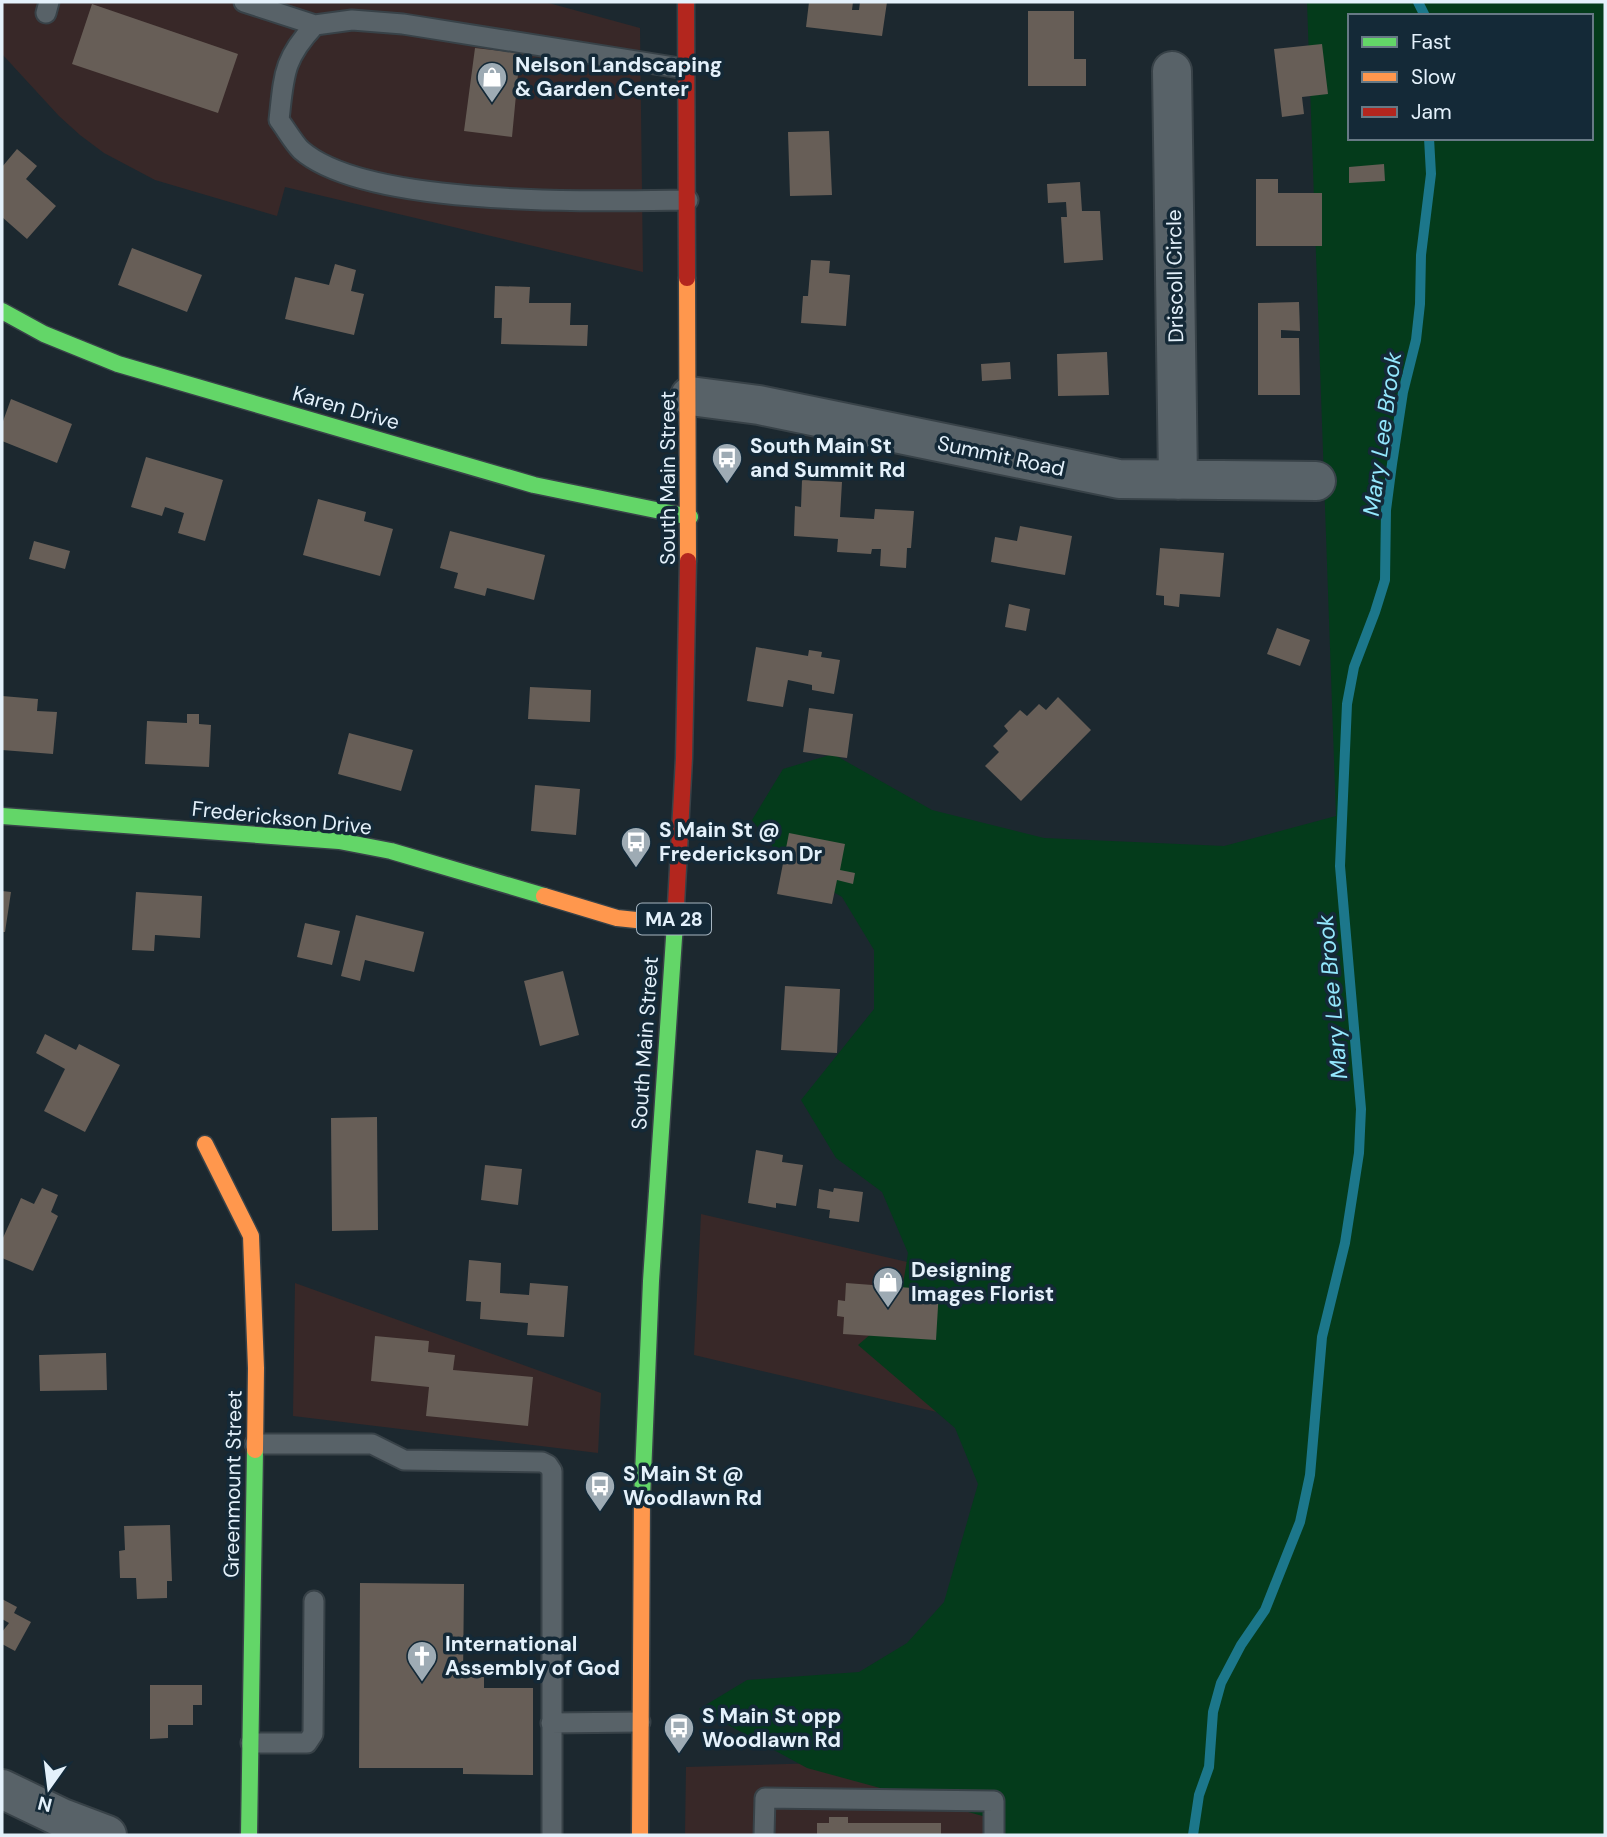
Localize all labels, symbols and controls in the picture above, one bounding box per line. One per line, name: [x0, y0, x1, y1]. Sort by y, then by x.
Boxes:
legend: [1348, 14, 1593, 140]
text: Fast: [1411, 28, 1451, 56]
place label: Nelson Landscaping & Garden Center: [515, 51, 722, 103]
shop icon: Nelson Landscaping & Garden Center: [475, 60, 509, 104]
text: Slow: [1411, 63, 1456, 91]
text: Jam: [1411, 98, 1452, 126]
street label: Driscoll Circle: [1160, 209, 1190, 343]
water label: Mary Lee Brook: [1356, 350, 1408, 518]
street label: Karen Drive: [289, 379, 403, 437]
street label: South Main Street: [654, 391, 682, 565]
street label: Summit Road: [935, 429, 1067, 483]
place label: South Main St and Summit Rd: [750, 432, 905, 484]
bus stop icon: South Main St and Summit Rd: [710, 441, 744, 485]
street label: Frederickson Drive: [191, 795, 373, 841]
place label: S Main St @ Frederickson Dr: [659, 816, 823, 868]
bus stop icon: S Main St @ Frederickson Dr: [619, 825, 653, 869]
road number: MA 28: [637, 903, 711, 934]
water label: Mary Lee Brook: [1310, 913, 1354, 1081]
street label: South Main Street: [625, 955, 665, 1131]
place label: Designing Images Florist: [911, 1256, 1054, 1308]
shop icon: Designing Images Florist: [871, 1265, 905, 1309]
street label: Greenmount Street: [217, 1390, 249, 1578]
place label: S Main St @ Woodlawn Rd: [623, 1460, 762, 1512]
bus stop icon: S Main St @ Woodlawn Rd: [583, 1469, 617, 1513]
place label: International Assembly of God: [445, 1630, 620, 1682]
church icon: International Assembly of God: [405, 1639, 439, 1683]
place label: S Main St opp Woodlawn Rd: [702, 1702, 841, 1754]
bus stop icon: S Main St opp Woodlawn Rd: [662, 1711, 696, 1755]
north arrow: [14, 1753, 84, 1823]
text: N: [35, 1790, 55, 1818]

